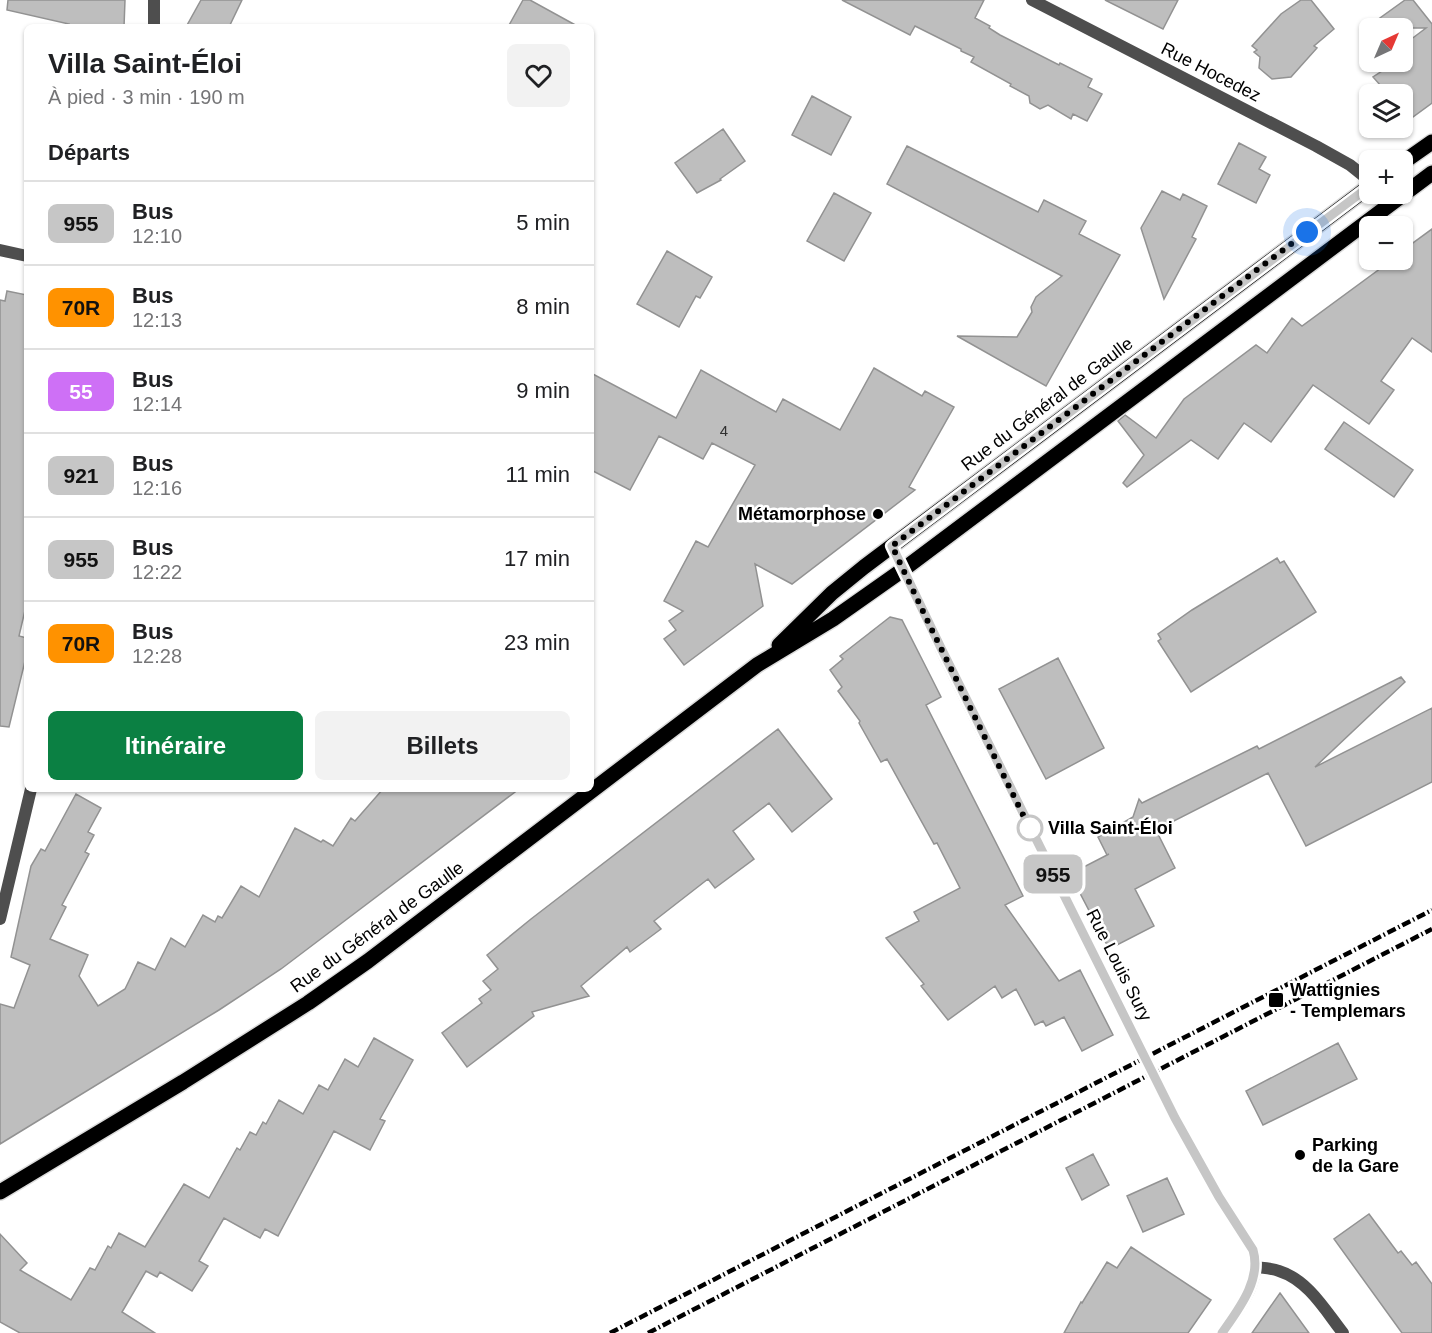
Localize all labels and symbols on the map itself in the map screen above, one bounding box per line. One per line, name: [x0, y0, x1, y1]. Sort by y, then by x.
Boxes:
north arrow: [1359, 18, 1413, 72]
street label: Rue Hocedez: [1158, 38, 1264, 106]
your location: [1292, 217, 1322, 247]
street label: Rue du Général de Gaulle: [957, 333, 1137, 475]
house number: 4: [720, 422, 728, 439]
place label: Métamorphose: [738, 504, 866, 524]
marker: Métamorphose: [871, 507, 885, 521]
marker: Villa Saint-Éloi: [1017, 815, 1043, 841]
place label: Villa Saint-Éloi: [1048, 817, 1173, 838]
line badge: 955: [1018, 854, 1088, 894]
street label: Rue du Général de Gaulle: [287, 857, 467, 997]
street label: Rue Louis Sury: [1082, 906, 1156, 1024]
place label: Wattignies - Templemars: [1290, 980, 1406, 1021]
marker: Wattignies - Templemars: [1267, 991, 1285, 1009]
place label: Parking de la Gare: [1312, 1135, 1399, 1176]
marker: Parking de la Gare: [1293, 1148, 1307, 1162]

